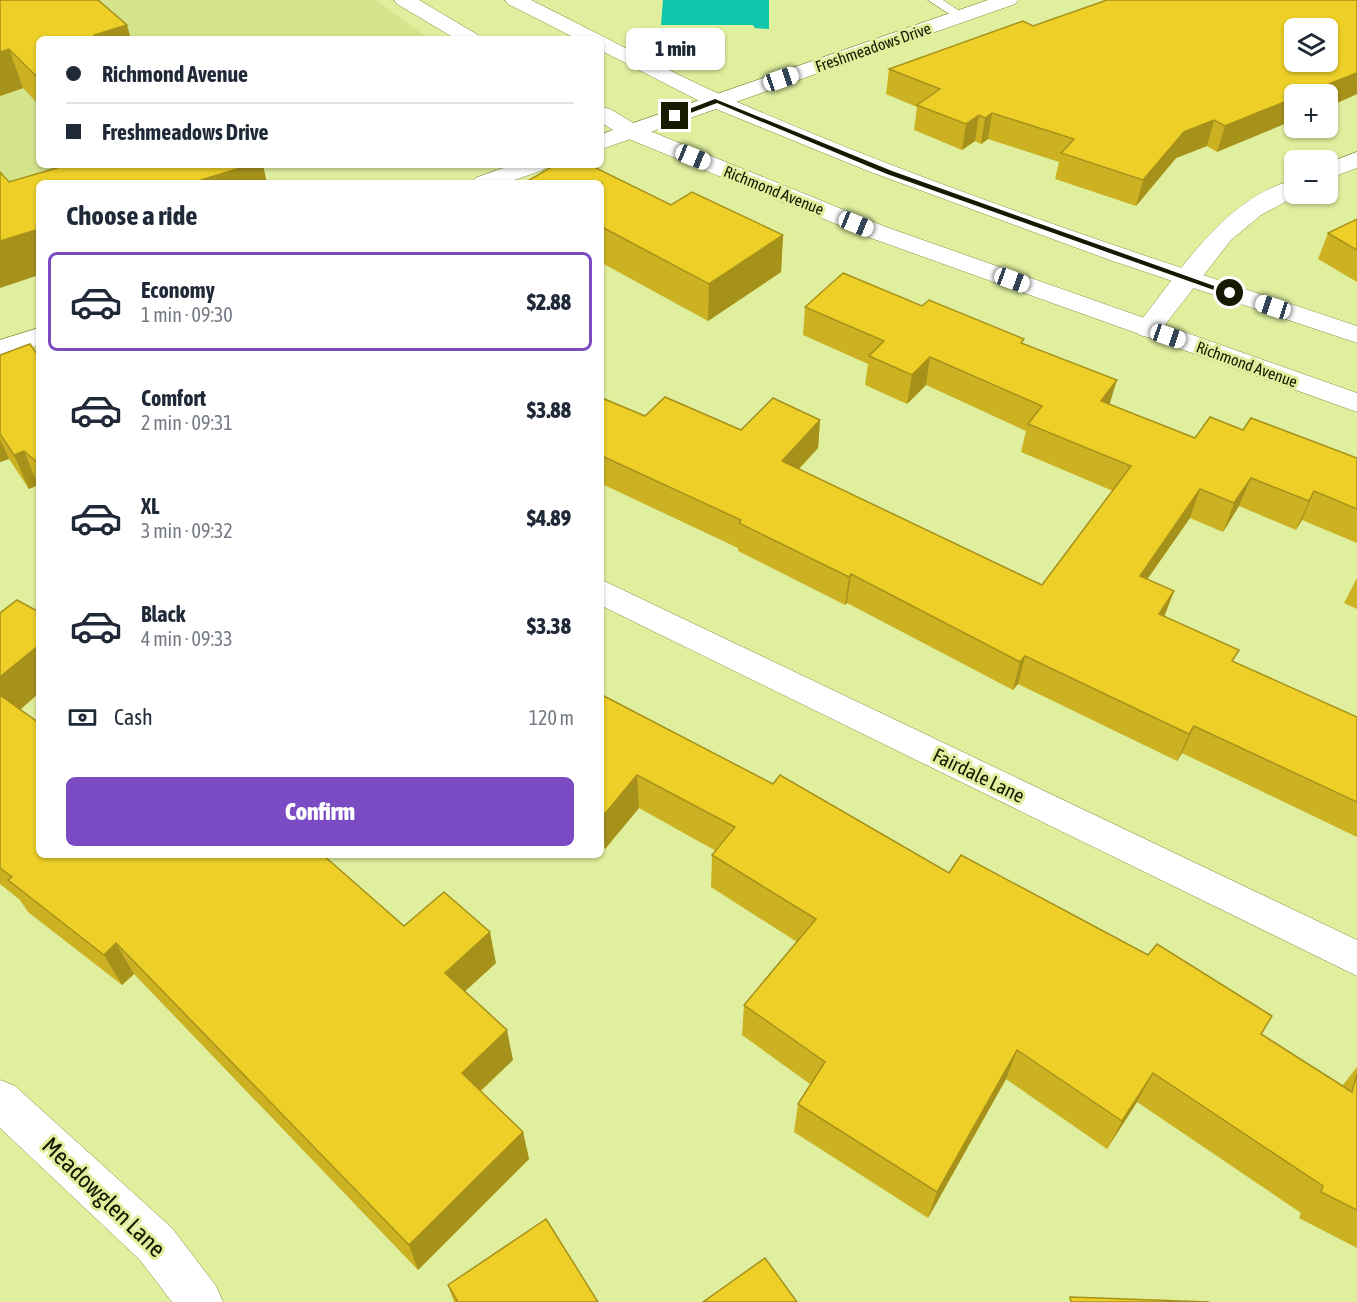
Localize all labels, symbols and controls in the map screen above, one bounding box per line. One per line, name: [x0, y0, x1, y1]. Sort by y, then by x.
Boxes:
map controls: [1284, 18, 1338, 204]
button: layers: [1284, 18, 1338, 72]
street label: Freshmeadows Drive: [813, 19, 933, 75]
callout: 1 min: [626, 29, 724, 71]
text: 1 min: [655, 37, 696, 60]
text: Richmond Avenue: [102, 61, 248, 87]
car: [761, 65, 801, 93]
button: +: [1284, 84, 1338, 138]
route end: [661, 102, 688, 129]
text: Freshmeadows Drive: [102, 119, 269, 145]
car: [673, 142, 713, 172]
button: −: [1284, 150, 1338, 204]
street label: Richmond Avenue: [721, 162, 827, 218]
text: Choose a ride: [66, 200, 198, 231]
car: [836, 209, 876, 239]
car: [992, 265, 1032, 295]
icon: car: [69, 275, 123, 329]
text: Economy: [141, 277, 215, 303]
route start: [1216, 279, 1243, 306]
text: $2.88: [527, 289, 571, 315]
car: [1253, 293, 1293, 321]
text: 1 min · 09:30: [141, 303, 233, 326]
car: [1148, 322, 1188, 350]
street label: Richmond Avenue: [1194, 337, 1300, 391]
icon: car: [69, 383, 123, 437]
text: Comfort: [141, 385, 206, 411]
text: $3.88: [527, 397, 571, 423]
text: 2 min · 09:31: [141, 411, 233, 434]
icon: car: [69, 491, 123, 545]
text: XL: [141, 493, 159, 519]
text: $4.89: [527, 505, 571, 531]
text: 3 min · 09:32: [141, 519, 233, 542]
icon: car: [69, 599, 123, 653]
text: Black: [141, 601, 185, 627]
text: $3.38: [527, 613, 571, 639]
text: 4 min · 09:33: [141, 627, 233, 650]
icon: cash: [66, 701, 99, 734]
text: Cash: [114, 704, 153, 730]
text: 120 m: [529, 706, 574, 729]
street label: Fairdale Lane: [929, 743, 1029, 807]
button: Confirm: [66, 777, 574, 846]
street label: Meadowglen Lane: [37, 1132, 171, 1262]

